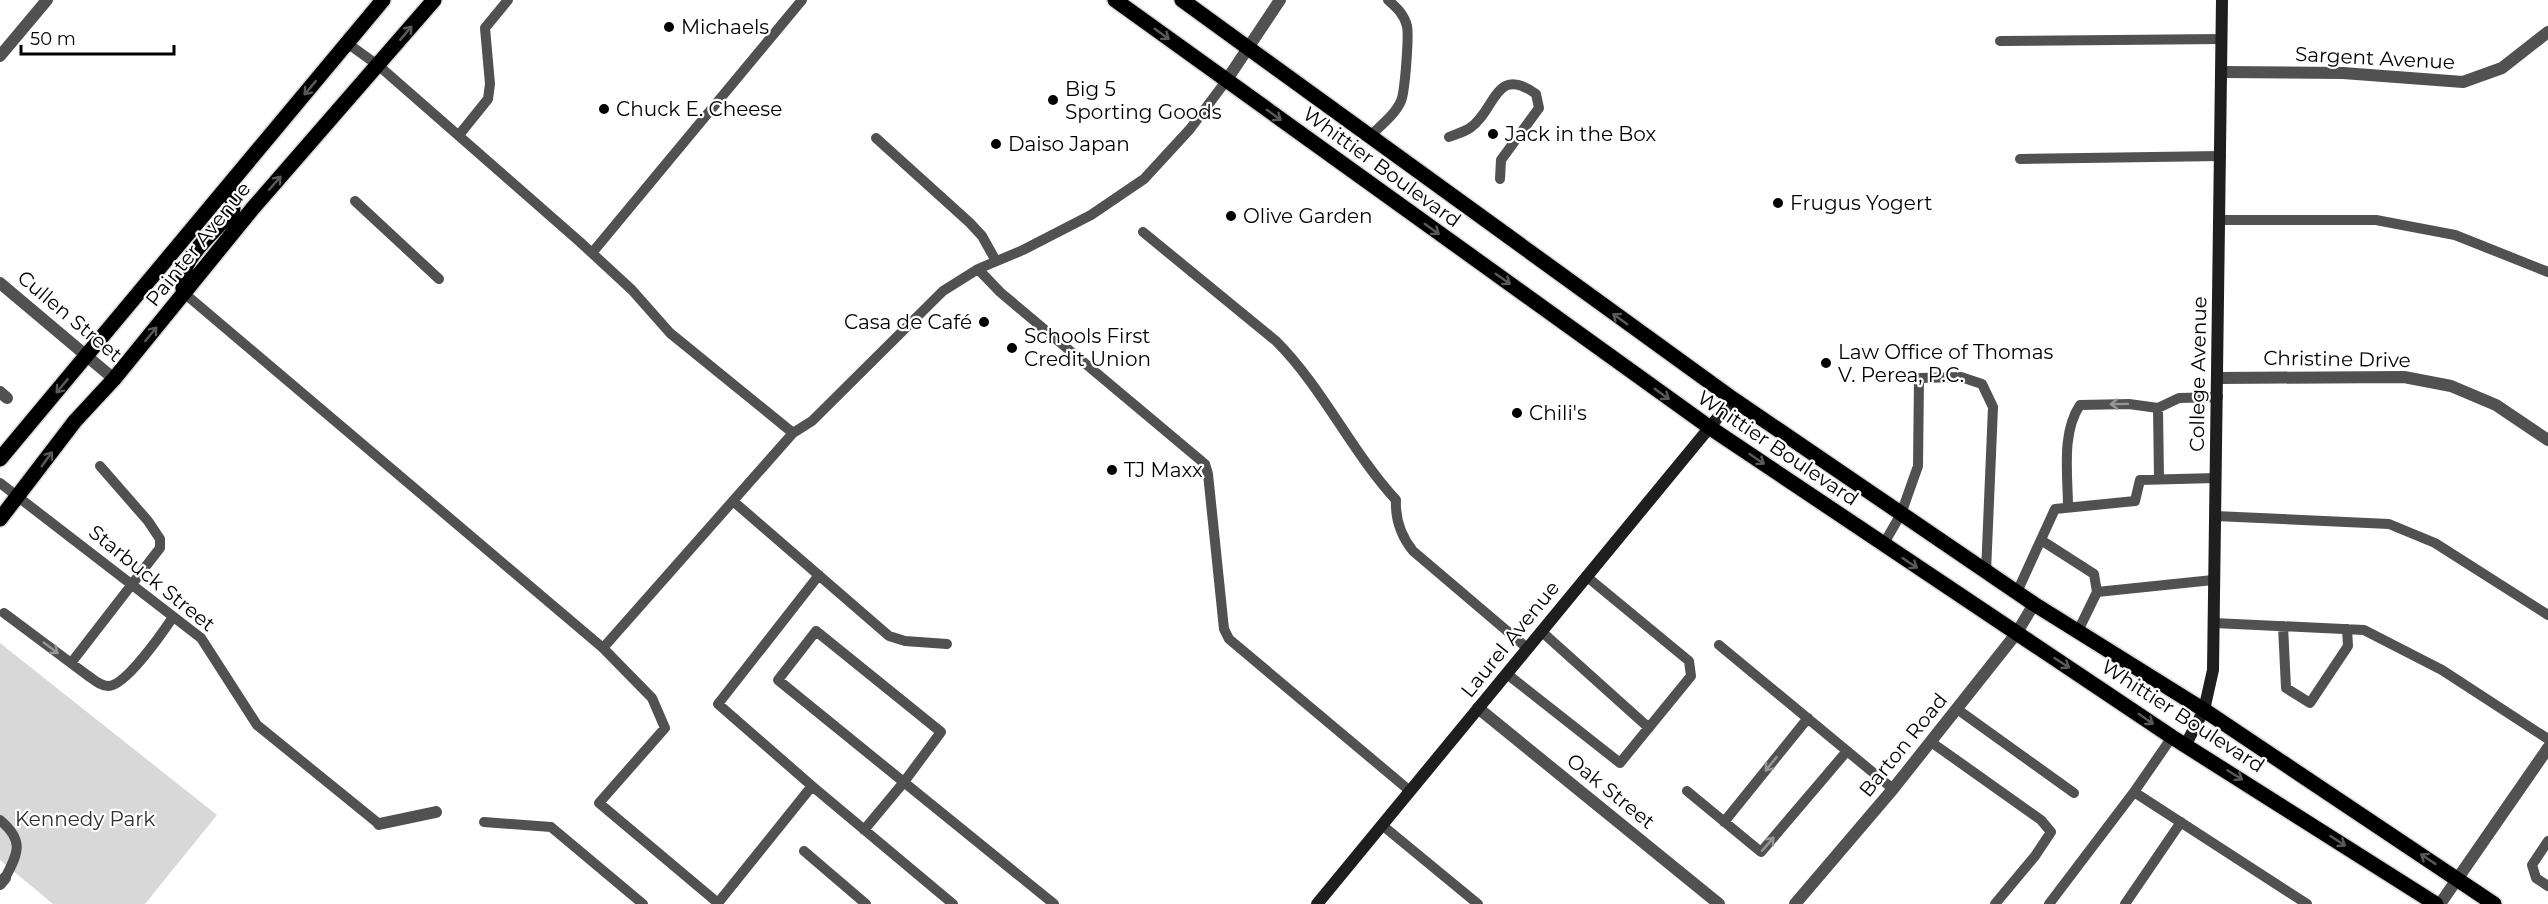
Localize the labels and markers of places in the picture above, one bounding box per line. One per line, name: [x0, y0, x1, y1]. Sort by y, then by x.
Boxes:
place label: Michaels: [681, 15, 769, 39]
marker: Michaels: [662, 20, 676, 34]
place label: Big 5 Sporting Goods: [1065, 77, 1222, 124]
marker: Big 5 Sporting Goods: [1046, 93, 1060, 107]
place label: Chuck E. Cheese: [616, 97, 782, 121]
marker: Chuck E. Cheese: [597, 102, 611, 116]
place label: Jack in the Box: [1504, 122, 1657, 146]
marker: Jack in the Box: [1486, 127, 1500, 141]
place label: Daiso Japan: [1008, 132, 1130, 156]
marker: Daiso Japan: [989, 137, 1003, 151]
place label: Frugus Yogert: [1790, 191, 1932, 215]
marker: Frugus Yogert: [1771, 196, 1785, 210]
place label: Olive Garden: [1243, 204, 1373, 228]
marker: Olive Garden: [1224, 209, 1238, 223]
place label: Casa de Café: [844, 310, 972, 334]
marker: Casa de Café: [977, 315, 991, 329]
place label: Schools First Credit Union: [1024, 324, 1151, 371]
place label: Law Office of Thomas V. Perea, P.C.: [1838, 340, 2053, 387]
marker: Schools First Credit Union: [1005, 341, 1019, 355]
marker: Law Office of Thomas V. Perea, P.C.: [1819, 356, 1833, 370]
place label: Chili's: [1529, 401, 1587, 425]
marker: Chili's: [1510, 406, 1524, 420]
place label: TJ Maxx: [1124, 458, 1203, 482]
marker: TJ Maxx: [1105, 463, 1119, 477]

